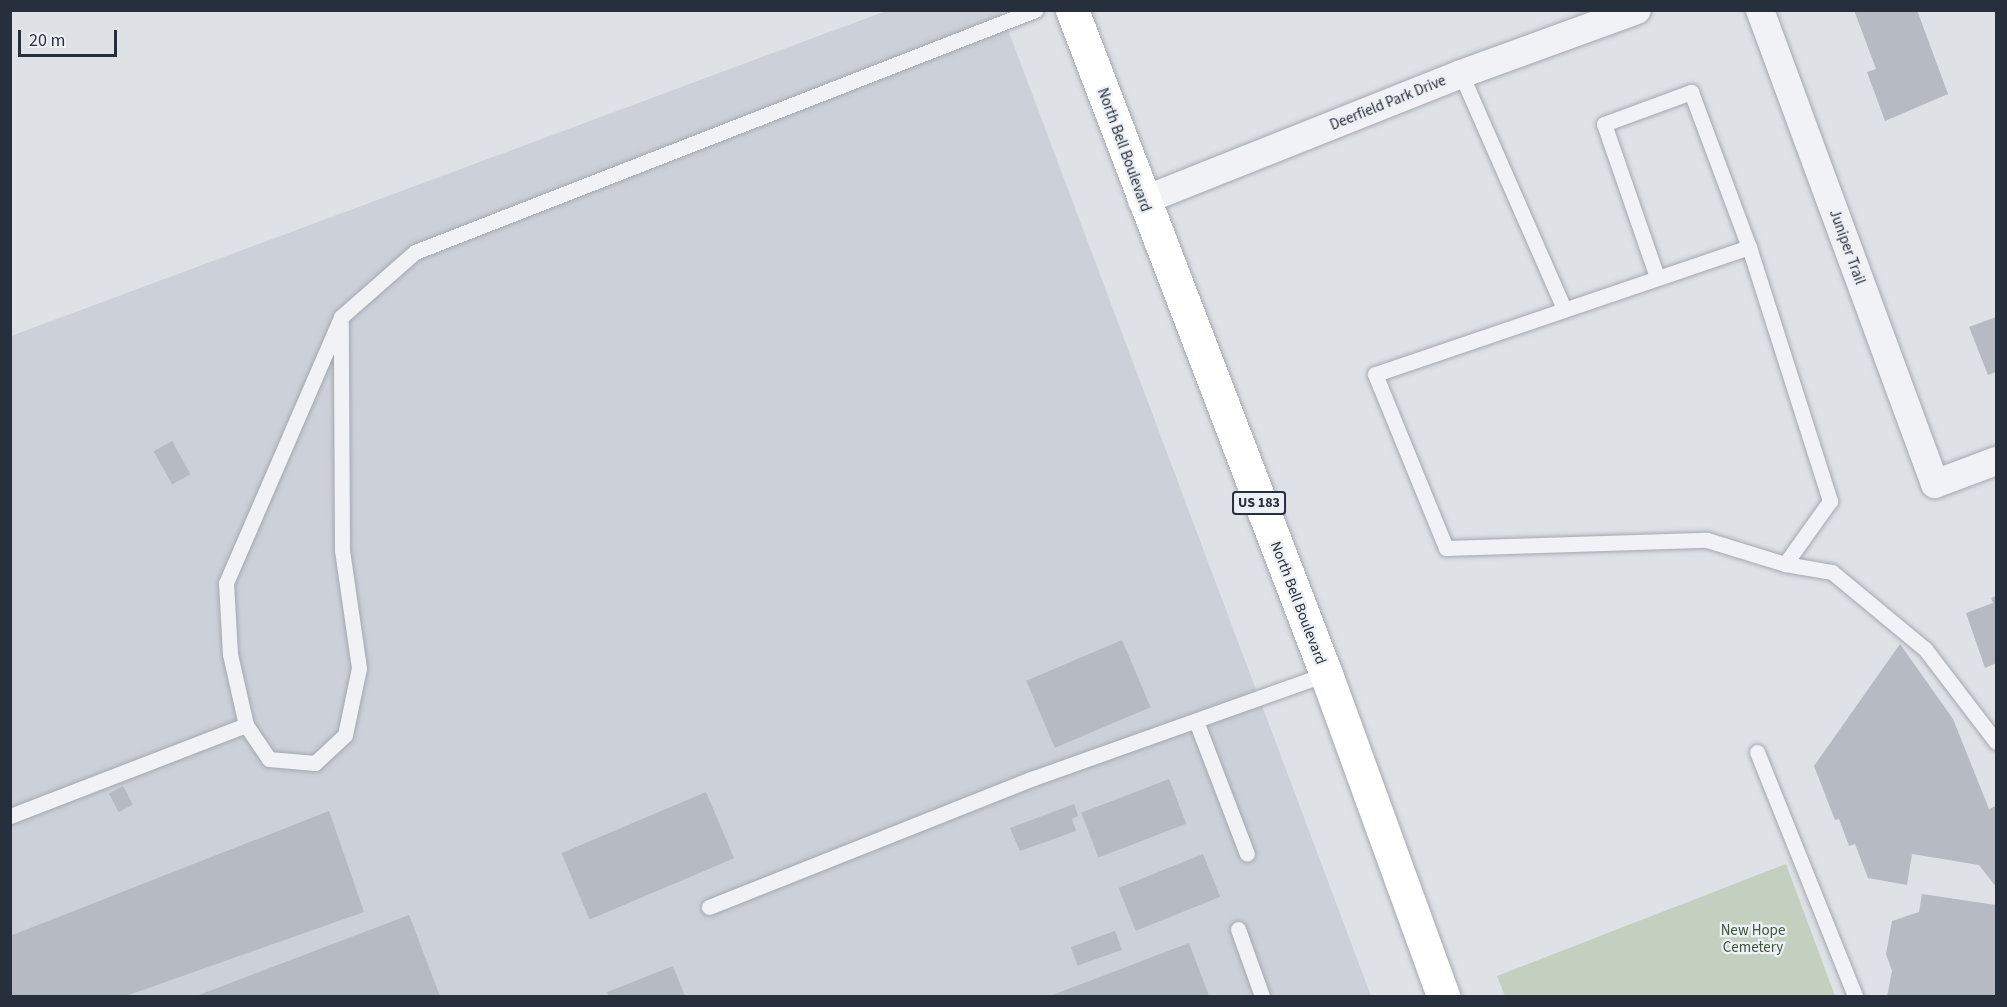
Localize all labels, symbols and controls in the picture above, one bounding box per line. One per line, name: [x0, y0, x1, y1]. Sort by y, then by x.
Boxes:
scale bar: [21, 18, 120, 56]
text: 20 m: [29, 28, 65, 53]
street label: Deerfield Park Drive: [1327, 72, 1449, 134]
street label: North Bell Boulevard: [1093, 86, 1155, 214]
street label: Juniper Trail: [1825, 207, 1869, 287]
road number: US 183: [1232, 492, 1286, 514]
street label: North Bell Boulevard: [1266, 539, 1330, 667]
park label: New Hope Cemetery: [1721, 921, 1785, 956]

